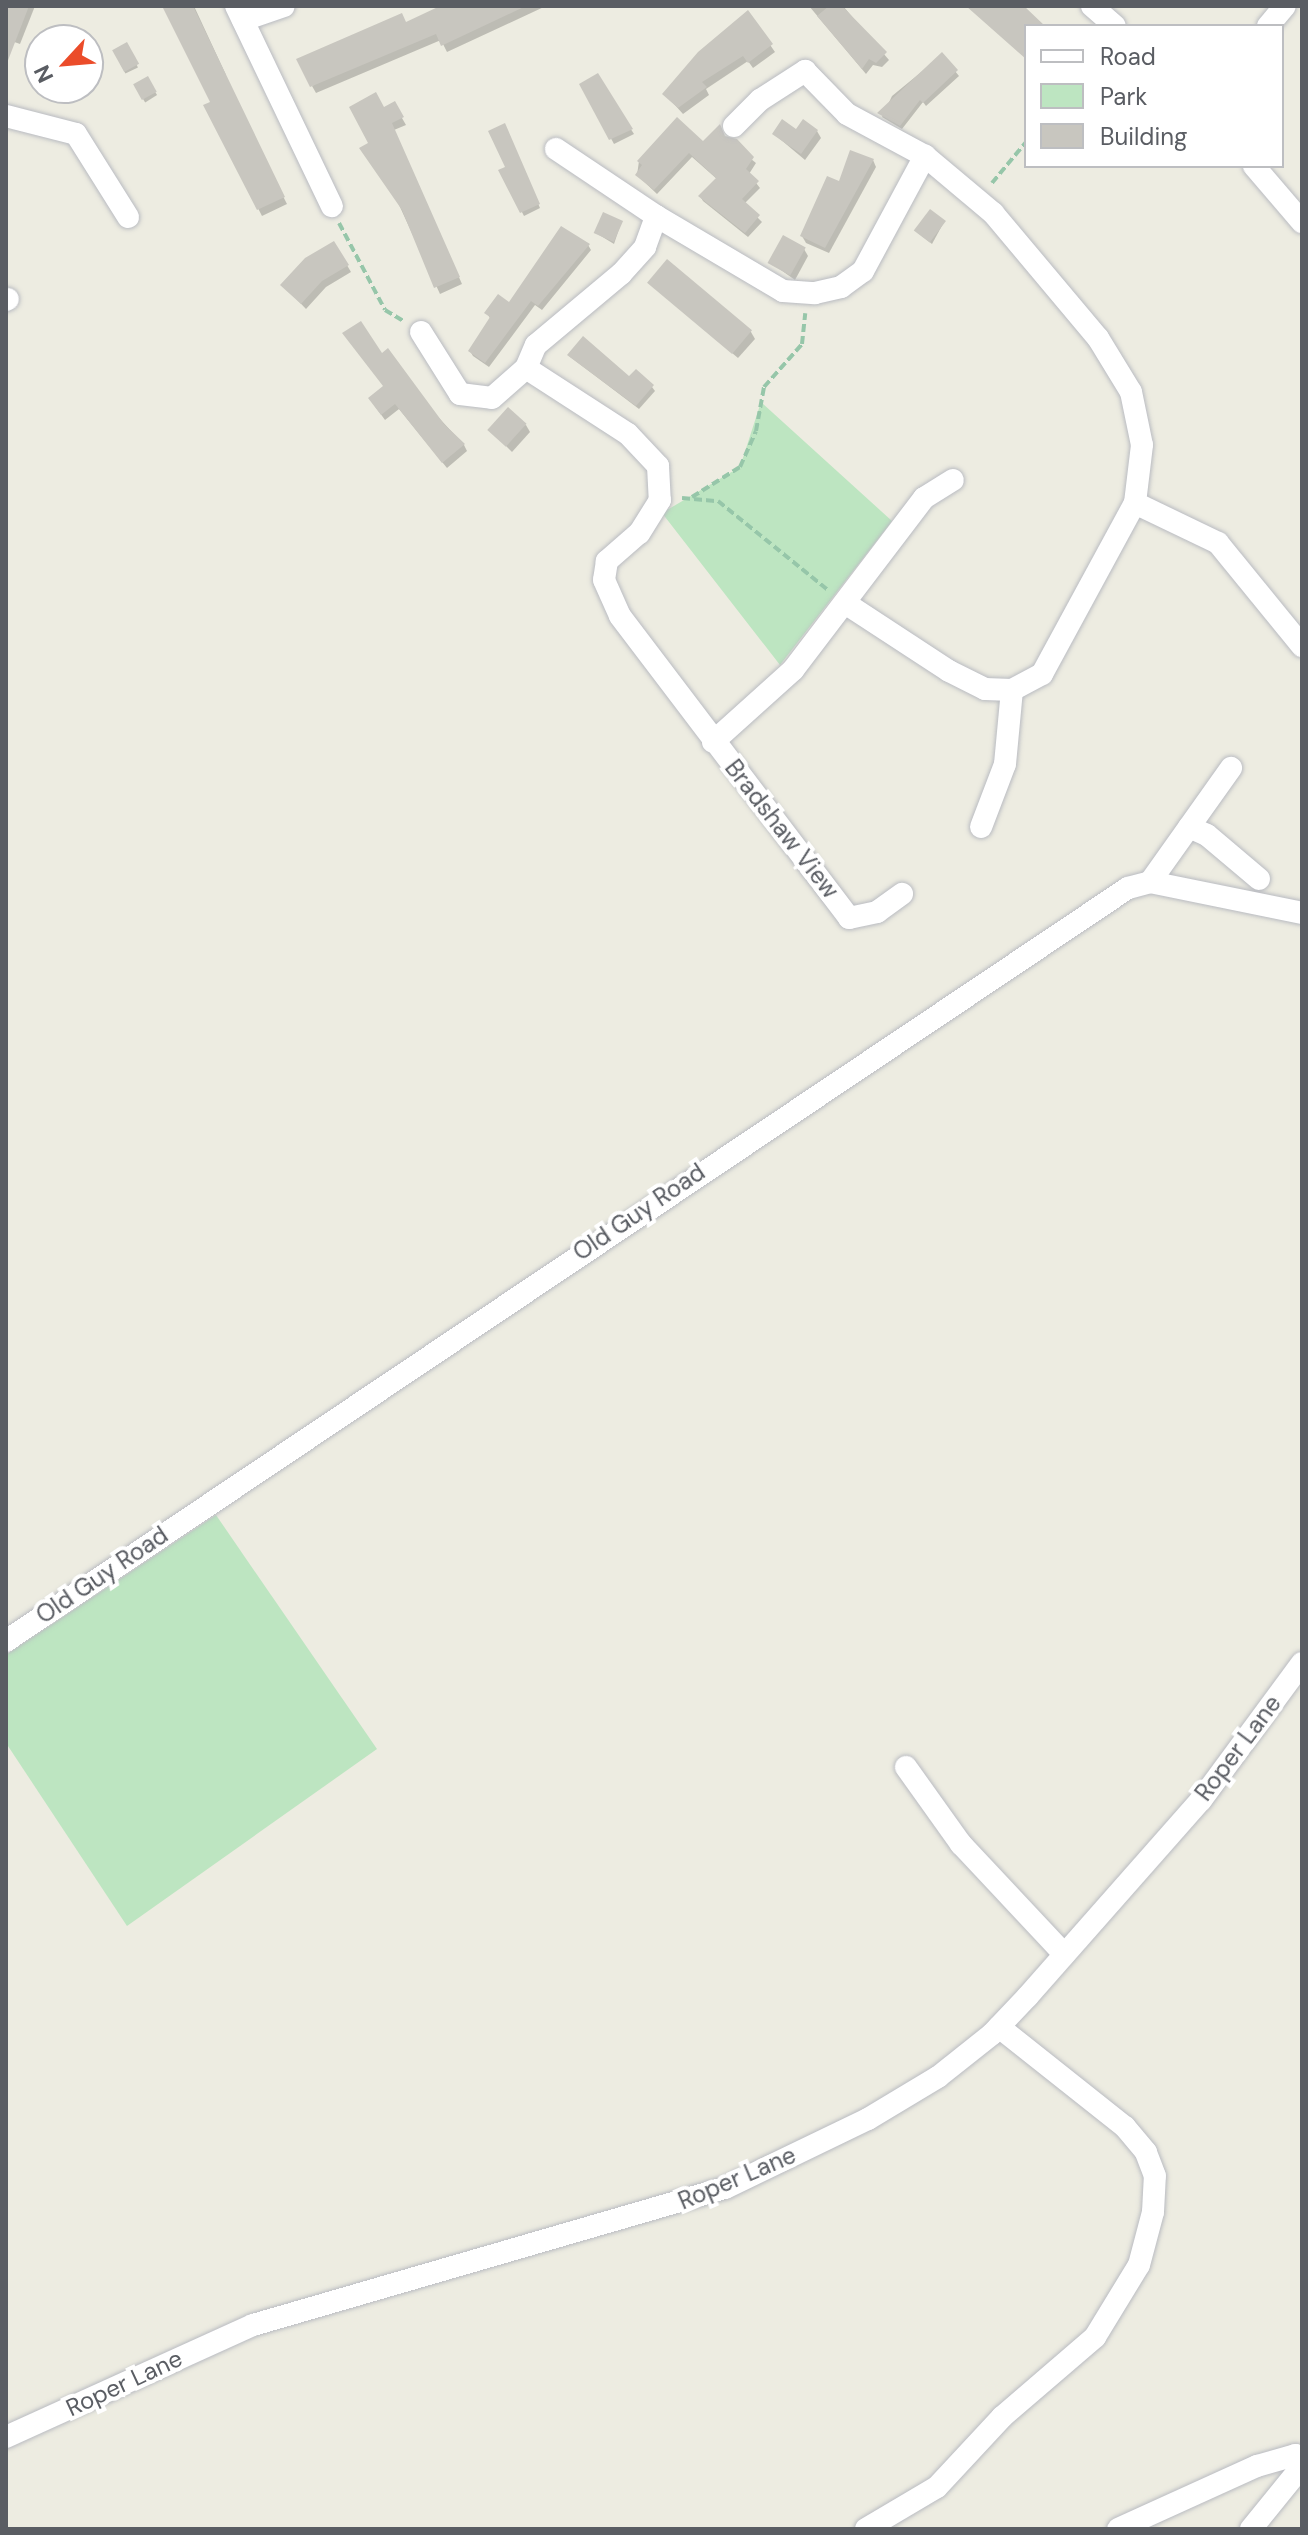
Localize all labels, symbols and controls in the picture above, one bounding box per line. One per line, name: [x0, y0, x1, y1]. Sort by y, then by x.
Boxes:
north arrow: [24, 24, 104, 104]
legend: [1024, 24, 1284, 168]
text: Road: [1100, 41, 1156, 72]
text: N: [27, 60, 60, 87]
text: Park: [1100, 81, 1147, 112]
text: Building: [1100, 121, 1187, 152]
street label: Bradshaw View: [719, 754, 845, 904]
street label: Old Guy Road: [568, 1157, 710, 1267]
street label: Old Guy Road: [31, 1520, 173, 1630]
street label: Roper Lane: [1189, 1689, 1287, 1807]
street label: Roper Lane: [674, 2140, 800, 2216]
street label: Roper Lane: [61, 2344, 187, 2422]

